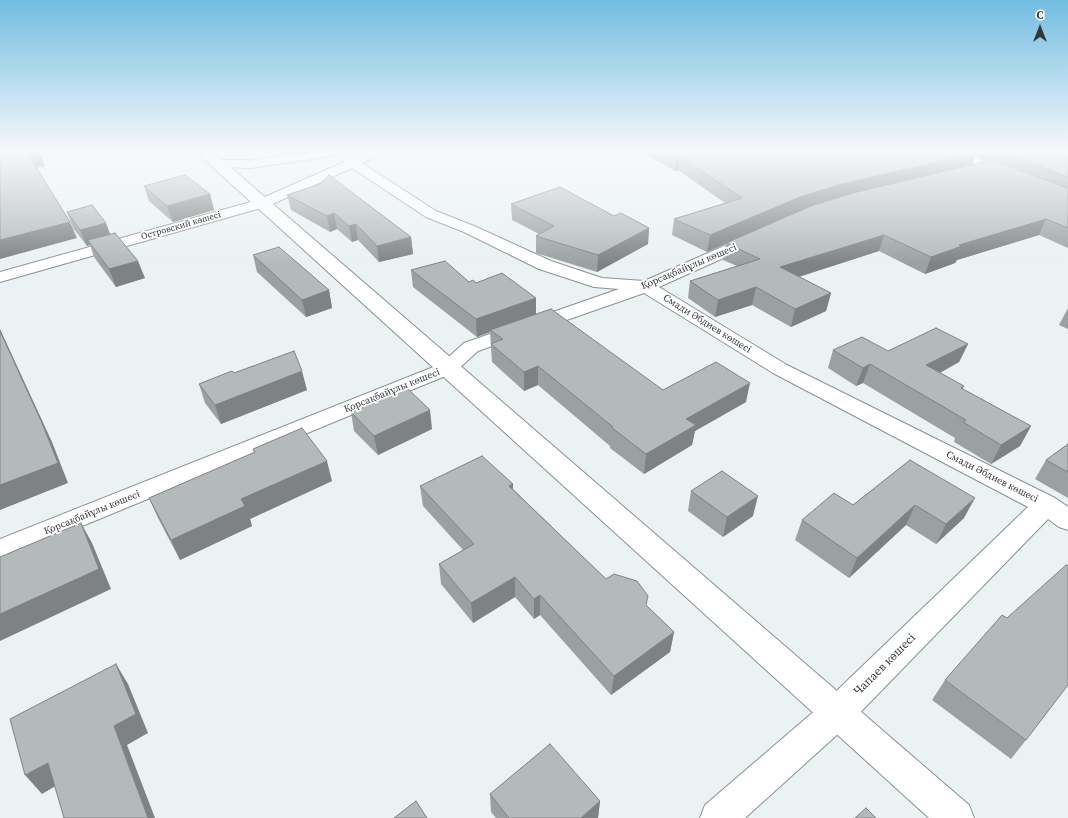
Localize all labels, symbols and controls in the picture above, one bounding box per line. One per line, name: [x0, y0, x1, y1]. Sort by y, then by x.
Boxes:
north arrow: [1020, 8, 1060, 48]
text: С: [1037, 8, 1043, 23]
street label: Островский көшесі: [140, 209, 222, 243]
street label: Қорсақбайұлы көшесі: [640, 241, 738, 293]
street label: Смади Әбдиев көшесі: [661, 292, 753, 356]
street label: Қорсақбайұлы көшесі: [342, 366, 442, 416]
street label: Смади Әбдиев көшесі: [944, 449, 1040, 505]
street label: Қорсақбайұлы көшесі: [42, 488, 142, 538]
street label: Чапаев көшесі: [851, 631, 919, 699]

